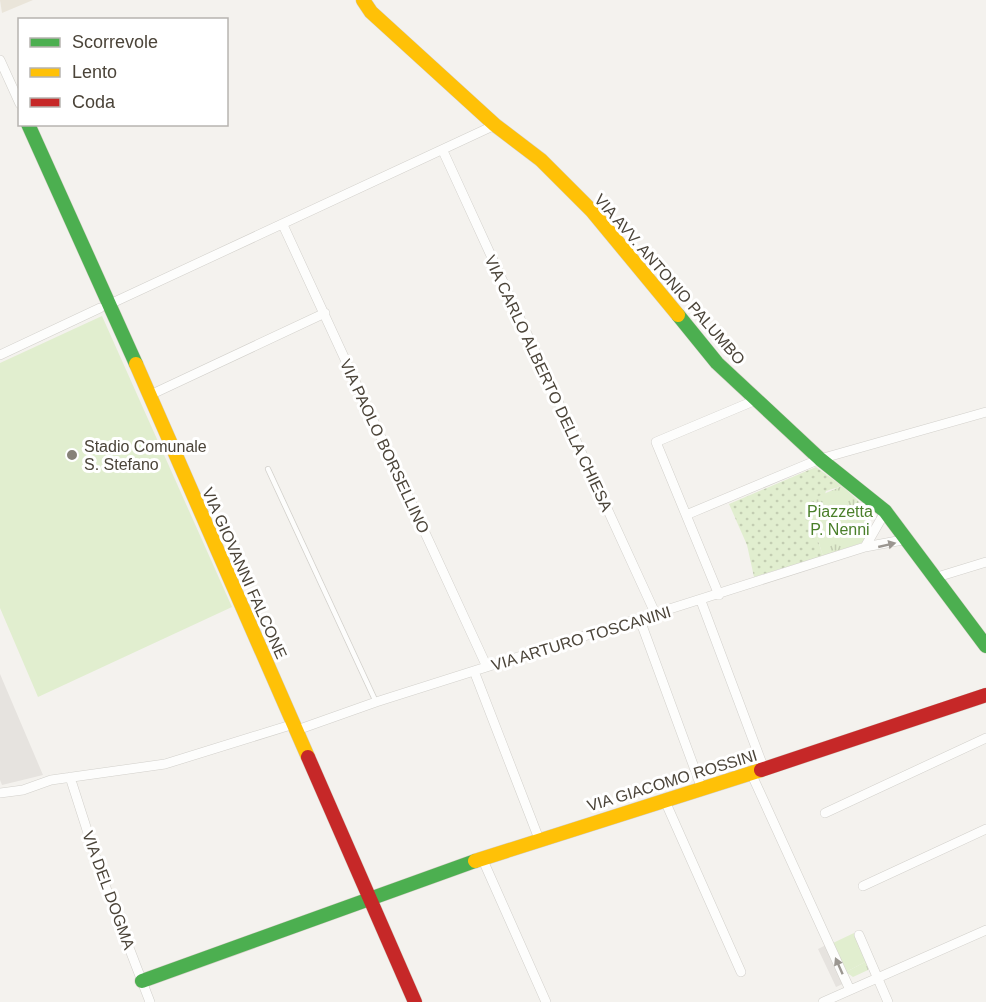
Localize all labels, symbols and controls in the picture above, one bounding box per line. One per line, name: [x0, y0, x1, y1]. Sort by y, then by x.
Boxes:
legend: [18, 18, 228, 126]
text: Scorrevole: [72, 32, 158, 52]
text: Lento: [72, 62, 117, 82]
text: Coda: [72, 92, 116, 112]
street label: VIA AVV. ANTONIO PALUMBO: [591, 191, 748, 368]
street label: VIA CARLO ALBERTO DELLA CHIESA: [482, 253, 616, 514]
street label: VIA PAOLO BORSELLINO: [337, 357, 432, 536]
place label: Stadio Comunale S. Stefano: [84, 438, 207, 473]
marker: Stadio Comunale S. Stefano: [65, 448, 79, 462]
street label: VIA GIOVANNI FALCONE: [199, 485, 290, 661]
park label: Piazzetta P. Nenni: [807, 503, 873, 538]
one-way arrow: [878, 539, 896, 549]
street label: VIA ARTURO TOSCANINI: [489, 603, 673, 674]
street label: VIA GIACOMO ROSSINI: [585, 746, 759, 814]
street label: VIA DEL DOGMA: [79, 829, 138, 952]
one-way arrow: [835, 957, 844, 974]

